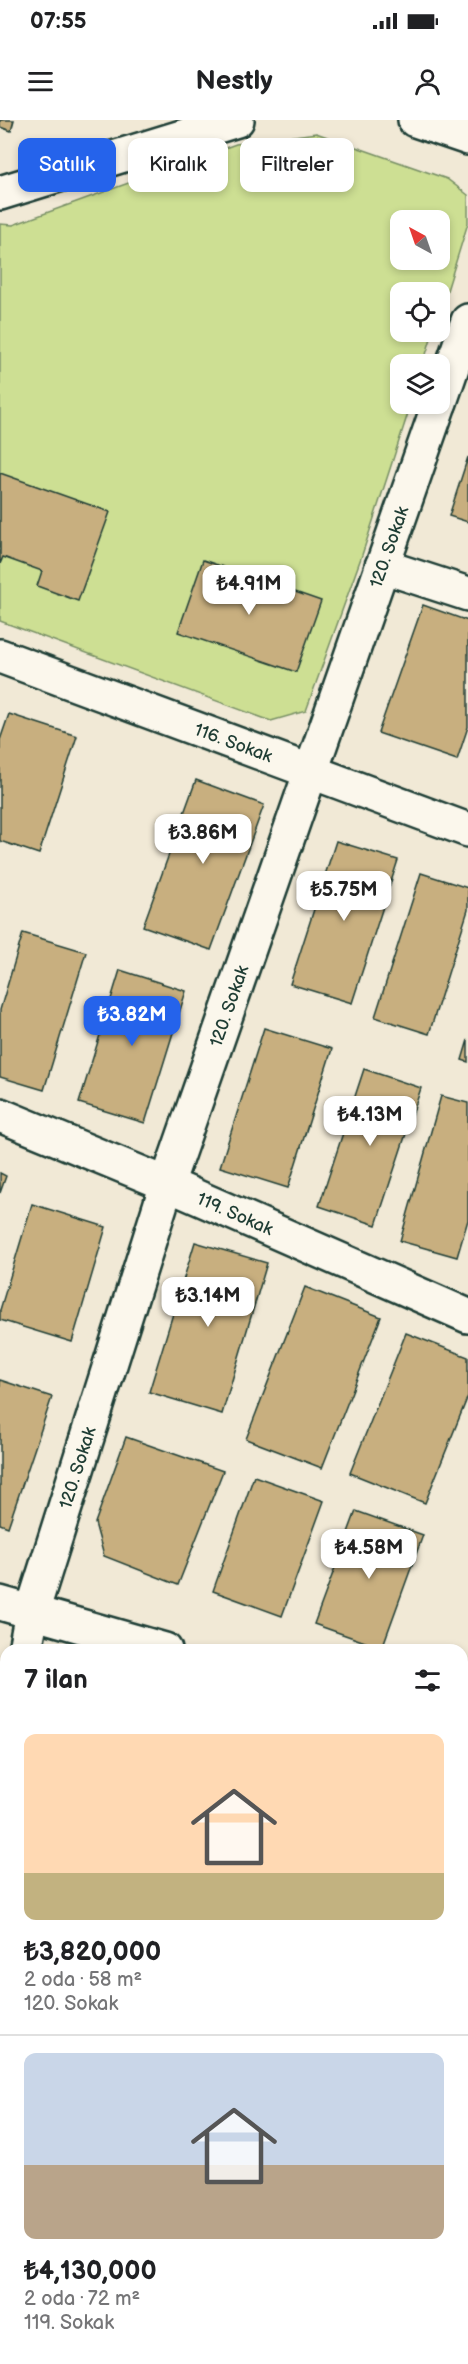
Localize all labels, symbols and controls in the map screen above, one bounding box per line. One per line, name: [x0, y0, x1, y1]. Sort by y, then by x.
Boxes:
text: 07:55: [30, 8, 87, 35]
icon: menu: [24, 65, 57, 98]
text: Nestly: [195, 65, 273, 97]
icon: person: [411, 65, 444, 98]
chip: Satılık: [18, 138, 116, 192]
chip: Kiralık: [128, 138, 228, 192]
chip: Filtreler: [240, 138, 354, 192]
north arrow: [390, 210, 450, 270]
map controls: [390, 210, 450, 414]
button: locate: [390, 282, 450, 342]
button: layers: [390, 354, 450, 414]
street label: 120. Sokak: [365, 503, 413, 591]
pin: ₺4.91M: [200, 565, 298, 616]
text: ₺4.91M: [217, 572, 282, 596]
street label: 116. Sokak: [191, 719, 275, 767]
pin: ₺3.86M: [154, 814, 252, 865]
text: ₺3.86M: [169, 821, 237, 845]
pin: ₺5.75M: [295, 871, 393, 922]
text: ₺5.75M: [310, 878, 378, 902]
street label: 120. Sokak: [205, 962, 253, 1049]
pin: ₺3.82M: [83, 996, 181, 1047]
text: ₺3.82M: [98, 1003, 166, 1027]
pin: ₺4.13M: [321, 1096, 419, 1147]
text: ₺4.13M: [338, 1103, 402, 1127]
street label: 119. Sokak: [194, 1188, 277, 1240]
pin: ₺3.14M: [159, 1277, 257, 1328]
text: ₺3.14M: [176, 1284, 240, 1308]
street label: 120. Sokak: [55, 1424, 100, 1511]
pin: ₺4.58M: [320, 1529, 418, 1580]
text: ₺4.58M: [335, 1536, 403, 1560]
icon: filters: [411, 1664, 444, 1697]
text: 7 ilan: [24, 1665, 88, 1696]
icon: home: [180, 1773, 288, 1881]
text: ₺3,820,000: [24, 1937, 161, 1968]
text: 2 oda · 58 m²: [24, 1968, 142, 1992]
text: 120. Sokak: [24, 1992, 118, 2016]
icon: home: [180, 2092, 288, 2200]
text: ₺4,130,000: [24, 2256, 157, 2287]
text: 2 oda · 72 m²: [24, 2287, 140, 2311]
text: 119. Sokak: [24, 2311, 114, 2335]

